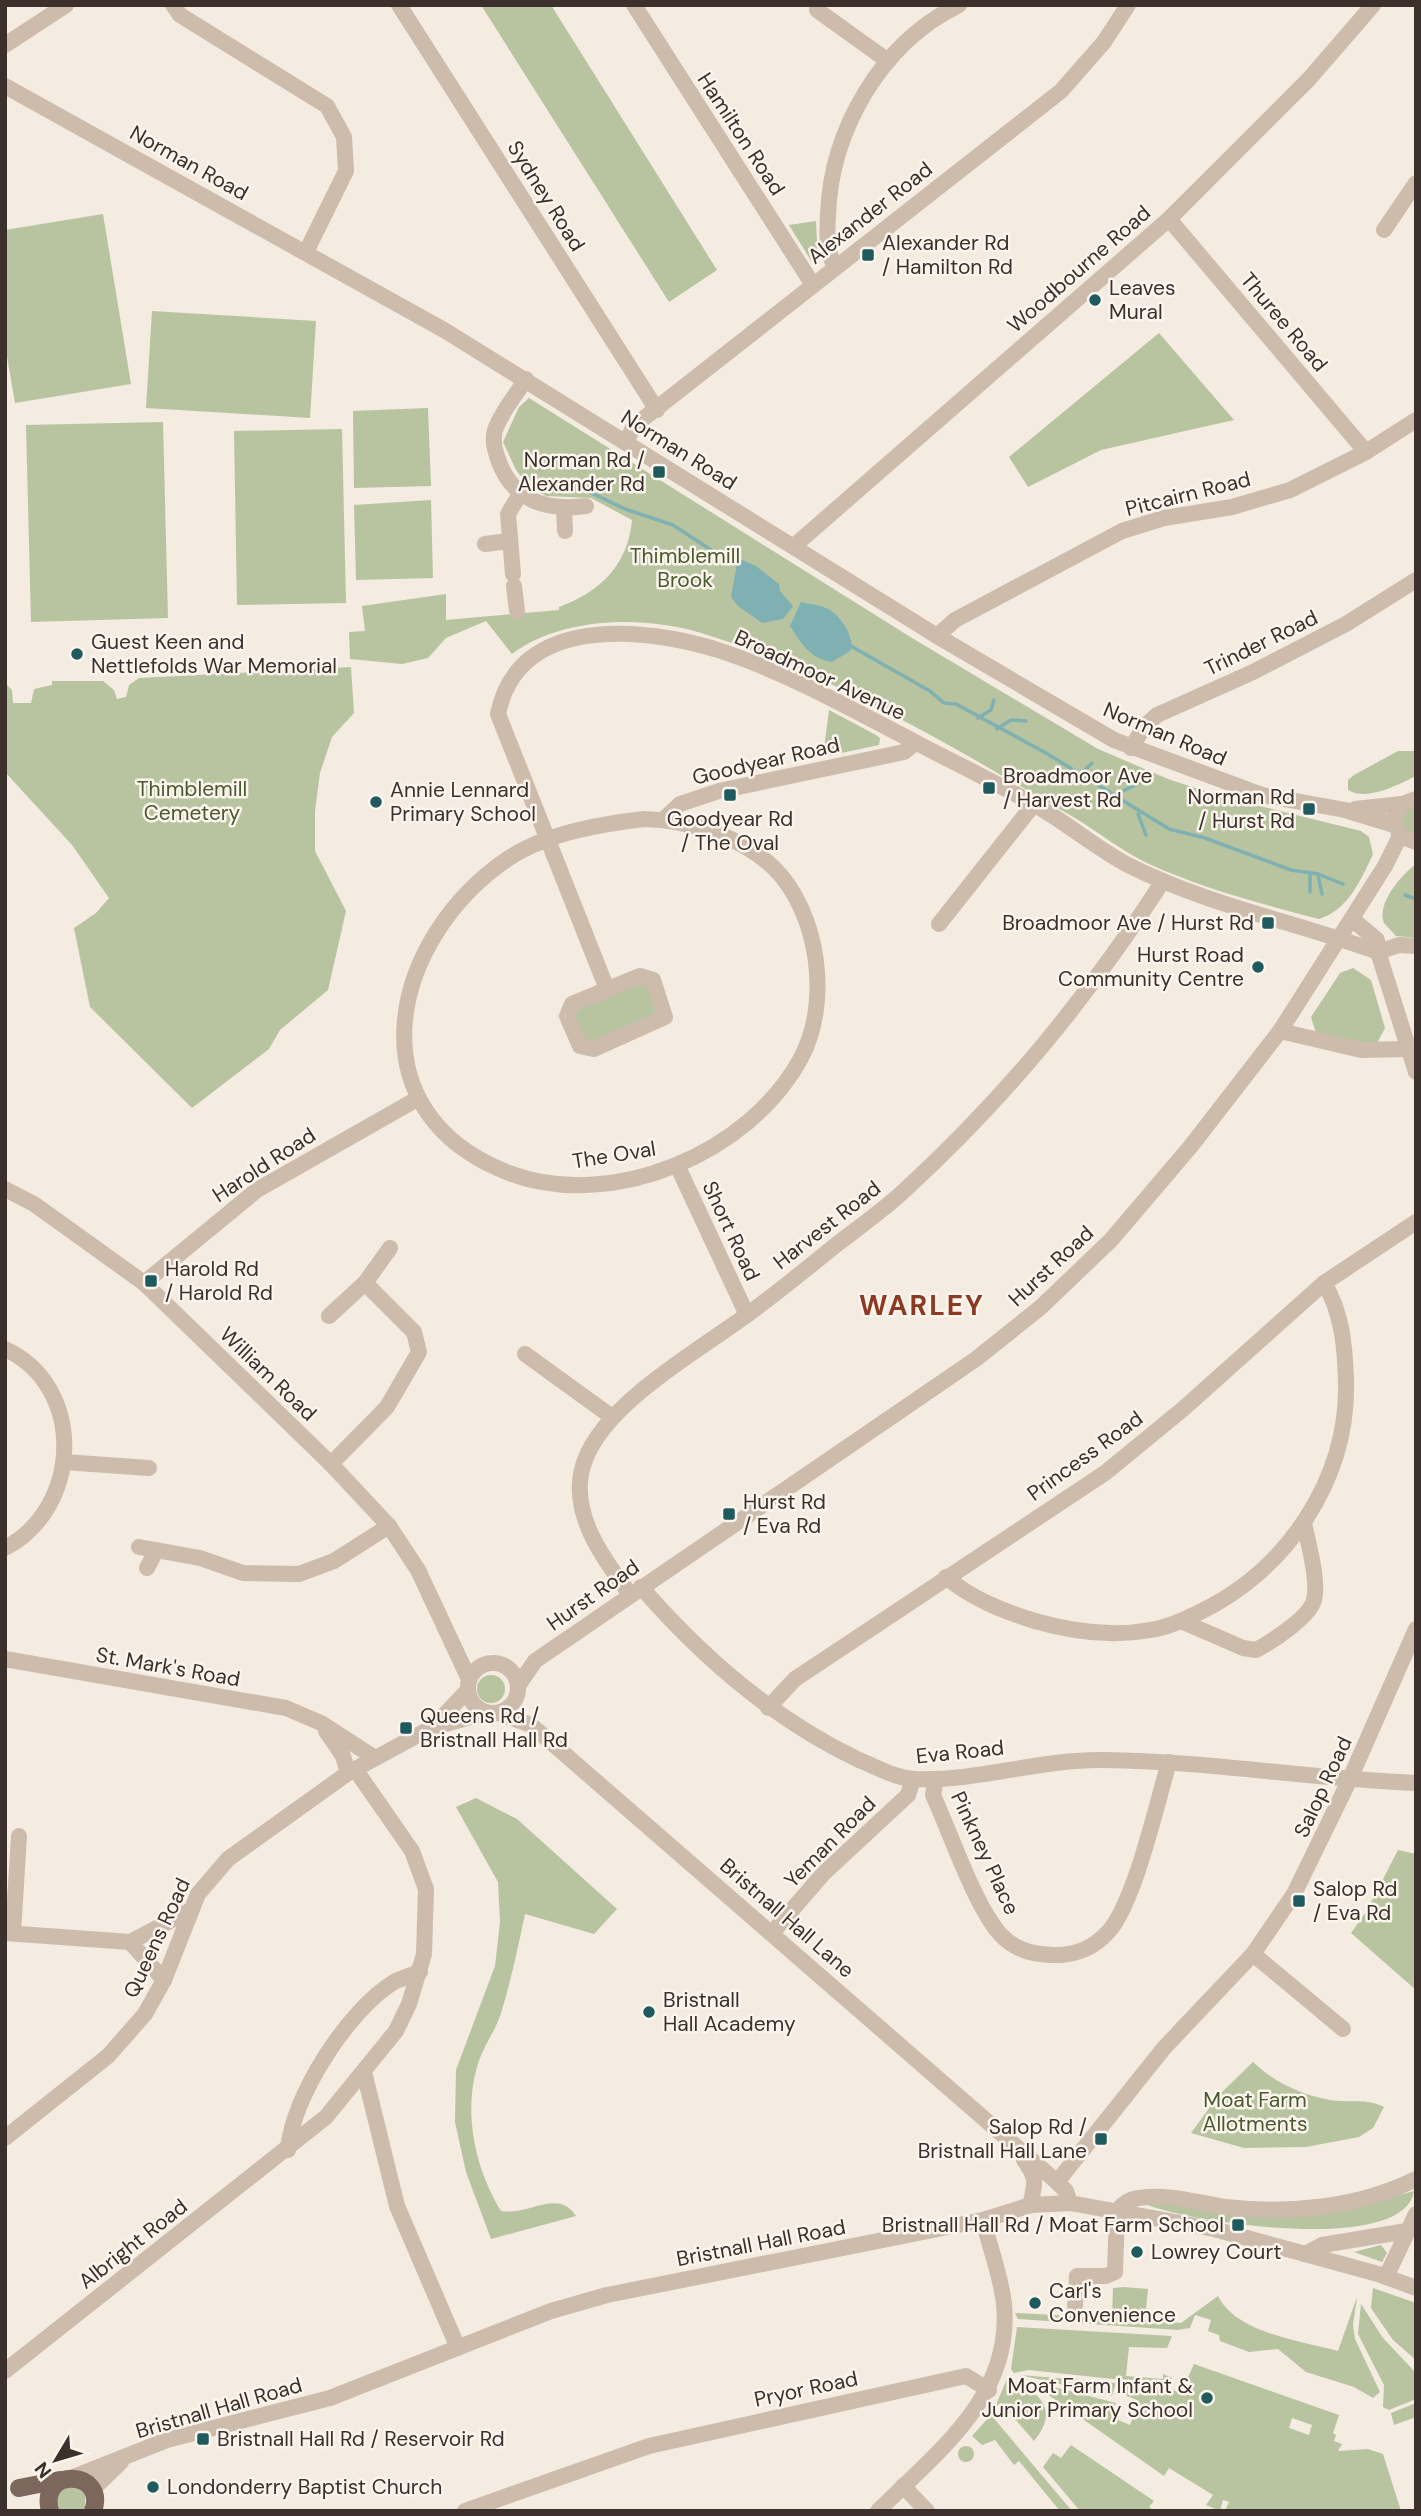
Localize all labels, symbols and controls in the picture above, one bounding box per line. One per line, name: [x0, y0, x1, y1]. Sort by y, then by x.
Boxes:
street label: Hamilton Road: [691, 67, 791, 201]
street label: Norman Road: [125, 119, 253, 207]
street label: Sydney Road: [501, 135, 591, 257]
street label: Alexander Road: [802, 155, 938, 271]
street label: Woodbourne Road: [1001, 199, 1157, 339]
place label: Alexander Rd / Hamilton Rd: [882, 229, 1013, 281]
marker: Alexander Rd / Hamilton Rd: [860, 247, 876, 263]
street label: Thuree Road: [1234, 266, 1334, 378]
place label: Leaves Mural: [1109, 274, 1176, 326]
marker: Leaves Mural: [1087, 292, 1103, 308]
street label: Norman Road: [616, 403, 742, 497]
place label: Norman Rd / Alexander Rd: [518, 446, 645, 498]
marker: Norman Rd / Alexander Rd: [651, 464, 667, 480]
street label: Pitcairn Road: [1123, 465, 1253, 523]
park label: Thimblemill Brook: [630, 542, 740, 594]
street label: Trinder Road: [1200, 604, 1322, 682]
street label: Broadmoor Avenue: [730, 623, 910, 727]
place label: Guest Keen and Nettlefolds War Memorial: [91, 628, 337, 680]
marker: Guest Keen and Nettlefolds War Memorial: [69, 646, 85, 662]
street label: Norman Road: [1099, 695, 1231, 773]
street label: Goodyear Road: [690, 730, 842, 792]
place label: Broadmoor Ave / Harvest Rd: [1003, 762, 1152, 814]
park label: Thimblemill Cemetery: [137, 775, 247, 827]
place label: Annie Lennard Primary School: [390, 776, 536, 828]
marker: Broadmoor Ave / Harvest Rd: [981, 780, 997, 796]
place label: Norman Rd / Hurst Rd: [1187, 783, 1295, 835]
marker: Goodyear Rd / The Oval: [722, 787, 738, 803]
marker: Annie Lennard Primary School: [368, 794, 384, 810]
marker: Norman Rd / Hurst Rd: [1301, 801, 1317, 817]
place label: Goodyear Rd / The Oval: [667, 805, 793, 857]
place label: Broadmoor Ave / Hurst Rd: [1002, 909, 1254, 937]
marker: Broadmoor Ave / Hurst Rd: [1260, 915, 1276, 931]
place label: Hurst Road Community Centre: [1058, 941, 1244, 993]
marker: Hurst Road Community Centre: [1250, 959, 1266, 975]
street label: Harold Road: [207, 1121, 321, 1209]
street label: The Oval: [570, 1135, 658, 1175]
street label: Harvest Road: [768, 1174, 886, 1276]
street label: Short Road: [696, 1177, 766, 1285]
street label: Hurst Road: [1002, 1219, 1100, 1313]
place label: Harold Rd / Harold Rd: [165, 1255, 273, 1307]
marker: Harold Rd / Harold Rd: [143, 1273, 159, 1289]
district label: WARLEY: [859, 1287, 985, 1324]
street label: William Road: [214, 1321, 322, 1427]
street label: Princess Road: [1022, 1405, 1148, 1507]
place label: Hurst Rd / Eva Rd: [743, 1488, 826, 1540]
marker: Hurst Rd / Eva Rd: [721, 1506, 737, 1522]
street label: Hurst Road: [541, 1553, 645, 1637]
street label: St. Mark's Road: [94, 1641, 242, 1693]
place label: Queens Rd / Bristnall Hall Rd: [420, 1702, 568, 1754]
marker: Queens Rd / Bristnall Hall Rd: [398, 1720, 414, 1736]
street label: Salop Road: [1287, 1732, 1359, 1842]
street label: Eva Road: [915, 1733, 1005, 1771]
street label: Pinkney Place: [944, 1787, 1026, 1919]
street label: Yeman Road: [778, 1790, 882, 1894]
street label: Bristnall Hall Lane: [714, 1852, 860, 1984]
street label: Queens Road: [117, 1874, 197, 2002]
place label: Salop Rd / Eva Rd: [1313, 1875, 1397, 1927]
marker: Salop Rd / Eva Rd: [1291, 1893, 1307, 1909]
place label: Bristnall Hall Academy: [663, 1986, 796, 2038]
marker: Bristnall Hall Academy: [641, 2004, 657, 2020]
park label: Moat Farm Allotments: [1202, 2086, 1308, 2138]
place label: Salop Rd / Bristnall Hall Lane: [918, 2113, 1087, 2165]
marker: Salop Rd / Bristnall Hall Lane: [1093, 2131, 1109, 2147]
street label: Albright Road: [73, 2193, 193, 2295]
place label: Bristnall Hall Rd / Moat Farm School: [882, 2211, 1224, 2239]
street label: Bristnall Hall Road: [674, 2213, 848, 2273]
marker: Bristnall Hall Rd / Moat Farm School: [1230, 2217, 1246, 2233]
place label: Lowrey Court: [1151, 2238, 1281, 2266]
marker: Lowrey Court: [1129, 2244, 1145, 2260]
place label: Carl's Convenience: [1049, 2277, 1176, 2329]
marker: Carl's Convenience: [1027, 2295, 1043, 2311]
street label: Pryor Road: [752, 2364, 860, 2414]
street label: Bristnall Hall Road: [133, 2371, 305, 2445]
place label: Moat Farm Infant & Junior Primary School: [982, 2372, 1193, 2424]
marker: Moat Farm Infant & Junior Primary School: [1199, 2390, 1215, 2406]
north arrow: [21, 2425, 91, 2495]
place label: Bristnall Hall Rd / Reservoir Rd: [217, 2425, 505, 2453]
marker: Bristnall Hall Rd / Reservoir Rd: [195, 2431, 211, 2447]
text: N: [29, 2457, 57, 2483]
place label: Londonderry Baptist Church: [167, 2473, 442, 2501]
marker: Londonderry Baptist Church: [145, 2479, 161, 2495]

